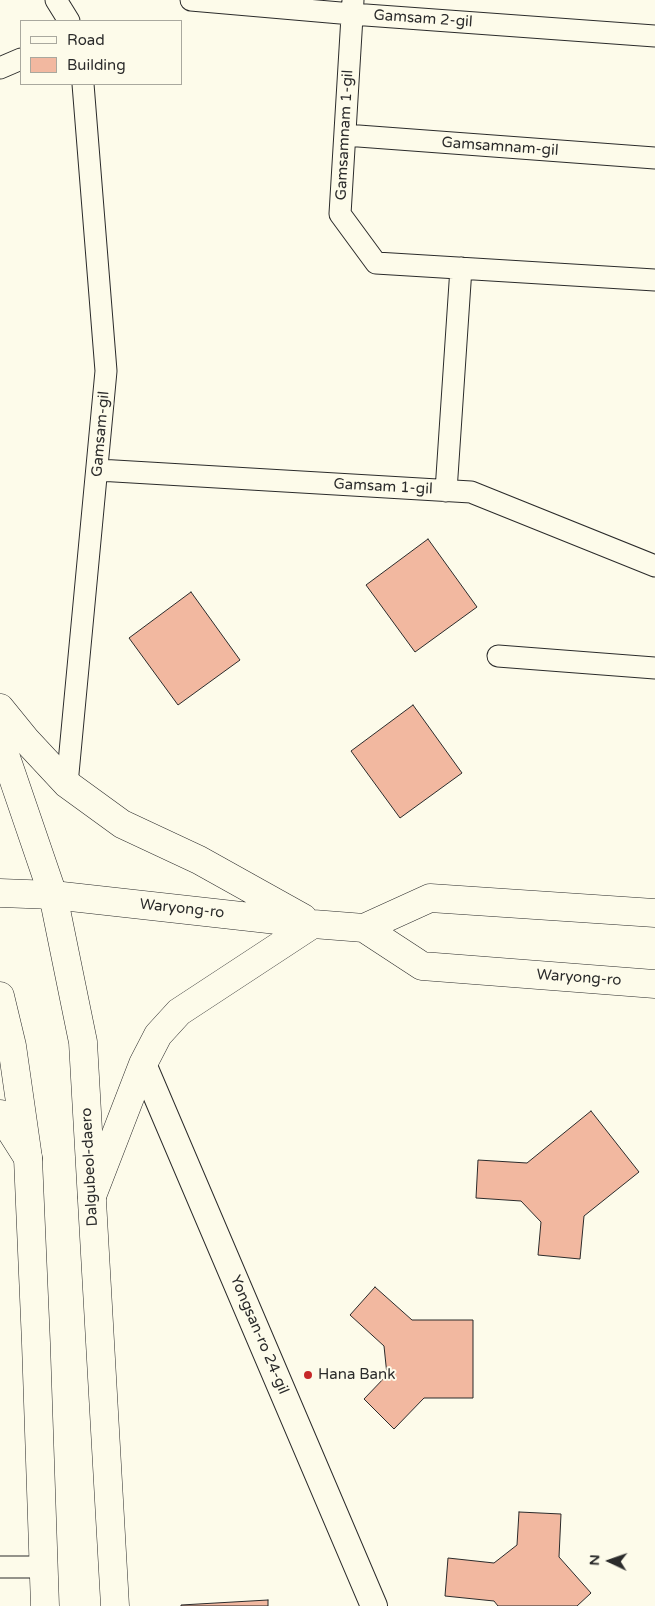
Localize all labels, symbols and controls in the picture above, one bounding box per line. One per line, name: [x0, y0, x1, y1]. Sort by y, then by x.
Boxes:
street label: Gamsam 2-gil: [373, 7, 473, 31]
legend: [20, 20, 182, 85]
text: Road: [67, 31, 105, 49]
text: Building: [67, 56, 126, 74]
street label: Gamsamnam 1-gil: [333, 69, 357, 201]
street label: Gamsamnam-gil: [441, 134, 559, 160]
street label: Gamsam-gil: [88, 390, 114, 478]
street label: Gamsam 1-gil: [333, 475, 433, 499]
street label: Waryong-ro: [139, 896, 225, 922]
street label: Waryong-ro: [536, 966, 622, 990]
street label: Dalgubeol-daero: [78, 1107, 102, 1227]
street label: Yongsan-ro 24-gil: [226, 1273, 292, 1397]
place label: Hana Bank: [318, 1366, 395, 1384]
marker: Hana Bank: [302, 1369, 314, 1381]
north arrow: [585, 1536, 635, 1586]
text: N: [586, 1554, 603, 1566]

